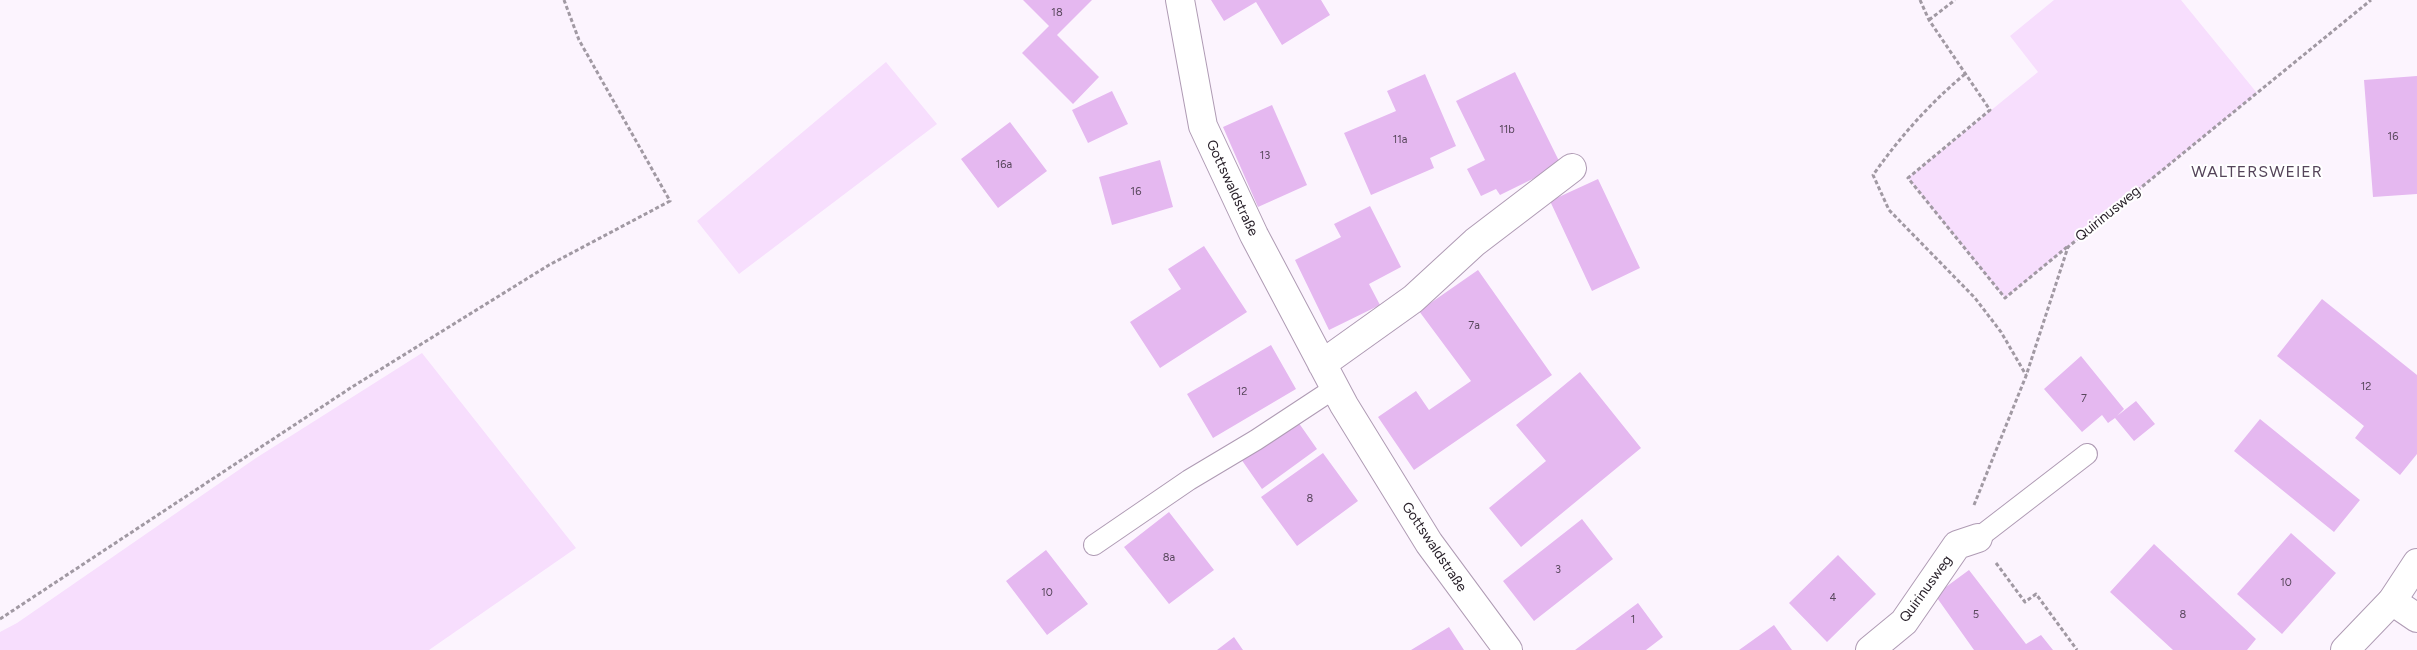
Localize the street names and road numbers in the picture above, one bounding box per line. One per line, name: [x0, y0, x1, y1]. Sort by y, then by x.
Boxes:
street label: Gottswaldstraße: [1202, 137, 1262, 239]
street label: Quirinusweg: [2072, 183, 2144, 245]
street label: Gottswaldstraße: [1398, 499, 1470, 595]
street label: Quirinusweg: [1896, 552, 1956, 626]

